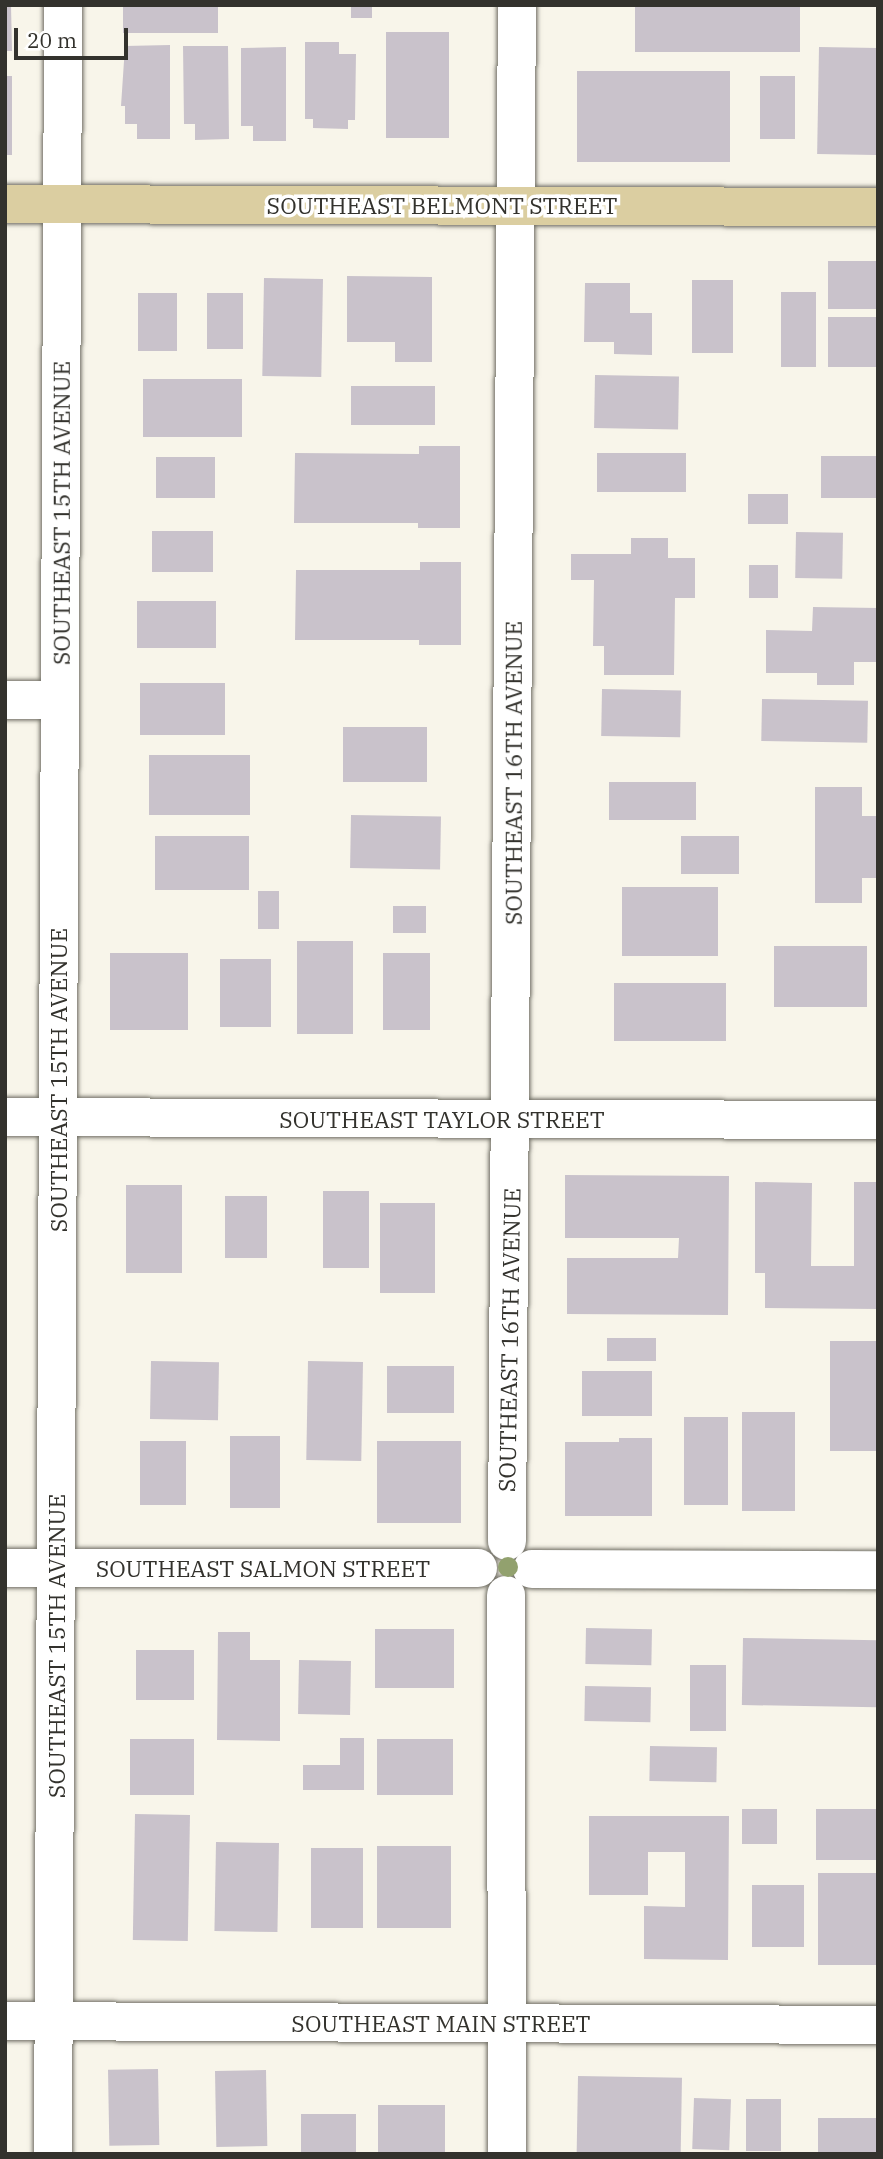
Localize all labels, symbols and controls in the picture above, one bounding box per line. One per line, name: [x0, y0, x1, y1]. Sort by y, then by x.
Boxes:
scale bar: [18, 14, 131, 58]
text: 20 m: [27, 26, 77, 54]
street label: SOUTHEAST BELMONT STREET: [267, 191, 617, 219]
street label: SOUTHEAST 15TH AVENUE: [47, 361, 75, 665]
street label: SOUTHEAST 16TH AVENUE: [499, 621, 527, 925]
street label: SOUTHEAST 15TH AVENUE: [44, 928, 72, 1232]
street label: SOUTHEAST TAYLOR STREET: [279, 1105, 605, 1133]
street label: SOUTHEAST 16TH AVENUE: [493, 1188, 525, 1492]
street label: SOUTHEAST 15TH AVENUE: [42, 1494, 70, 1798]
street label: SOUTHEAST SALMON STREET: [96, 1554, 430, 1582]
street label: SOUTHEAST MAIN STREET: [291, 2009, 591, 2037]

